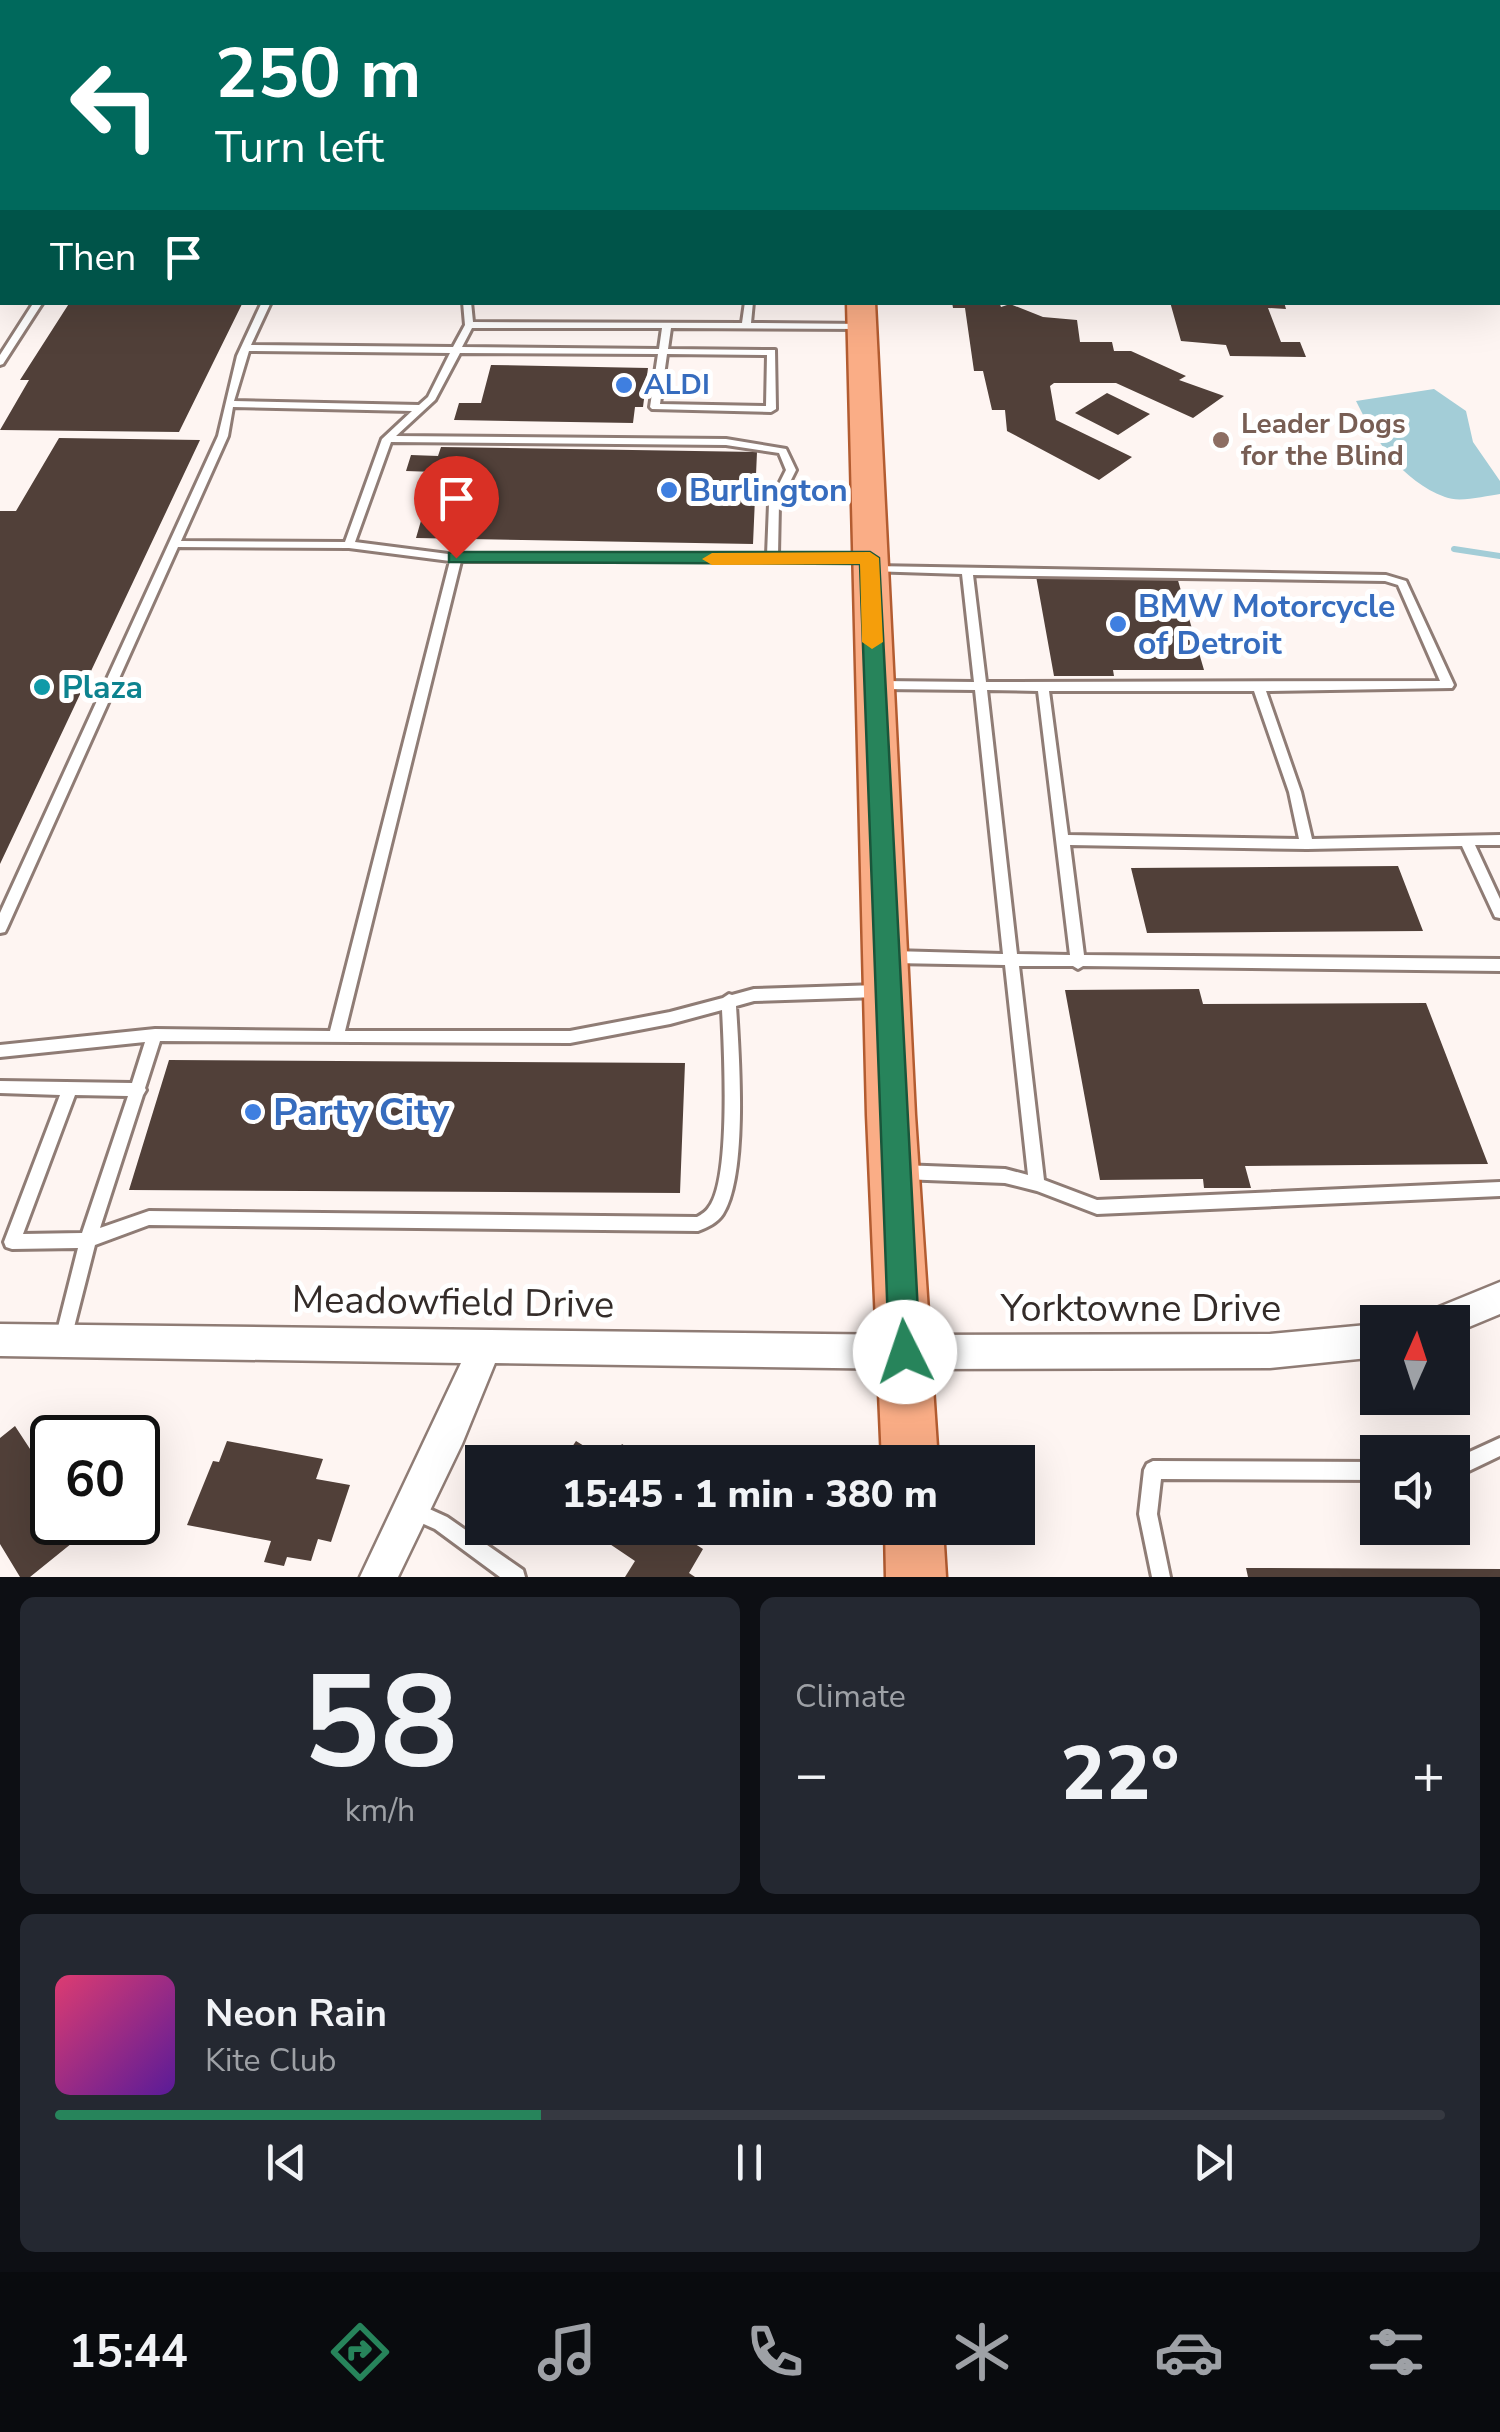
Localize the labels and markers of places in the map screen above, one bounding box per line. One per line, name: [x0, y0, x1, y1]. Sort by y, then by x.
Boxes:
place label: ALDI: [644, 366, 710, 404]
marker: ALDI: [613, 374, 635, 396]
place label: Leader Dogs for the Blind: [1241, 405, 1406, 475]
marker: Leader Dogs for the Blind: [1210, 429, 1232, 451]
pin: [414, 456, 499, 559]
place label: Burlington: [689, 469, 848, 512]
marker: Burlington: [658, 479, 680, 501]
place label: BMW Motorcycle of Detroit: [1138, 585, 1395, 665]
marker: BMW Motorcycle of Detroit: [1107, 613, 1129, 635]
place label: Plaza: [62, 666, 143, 709]
marker: Plaza: [31, 676, 53, 698]
place label: Party City: [273, 1087, 450, 1138]
marker: Party City: [242, 1101, 264, 1123]

